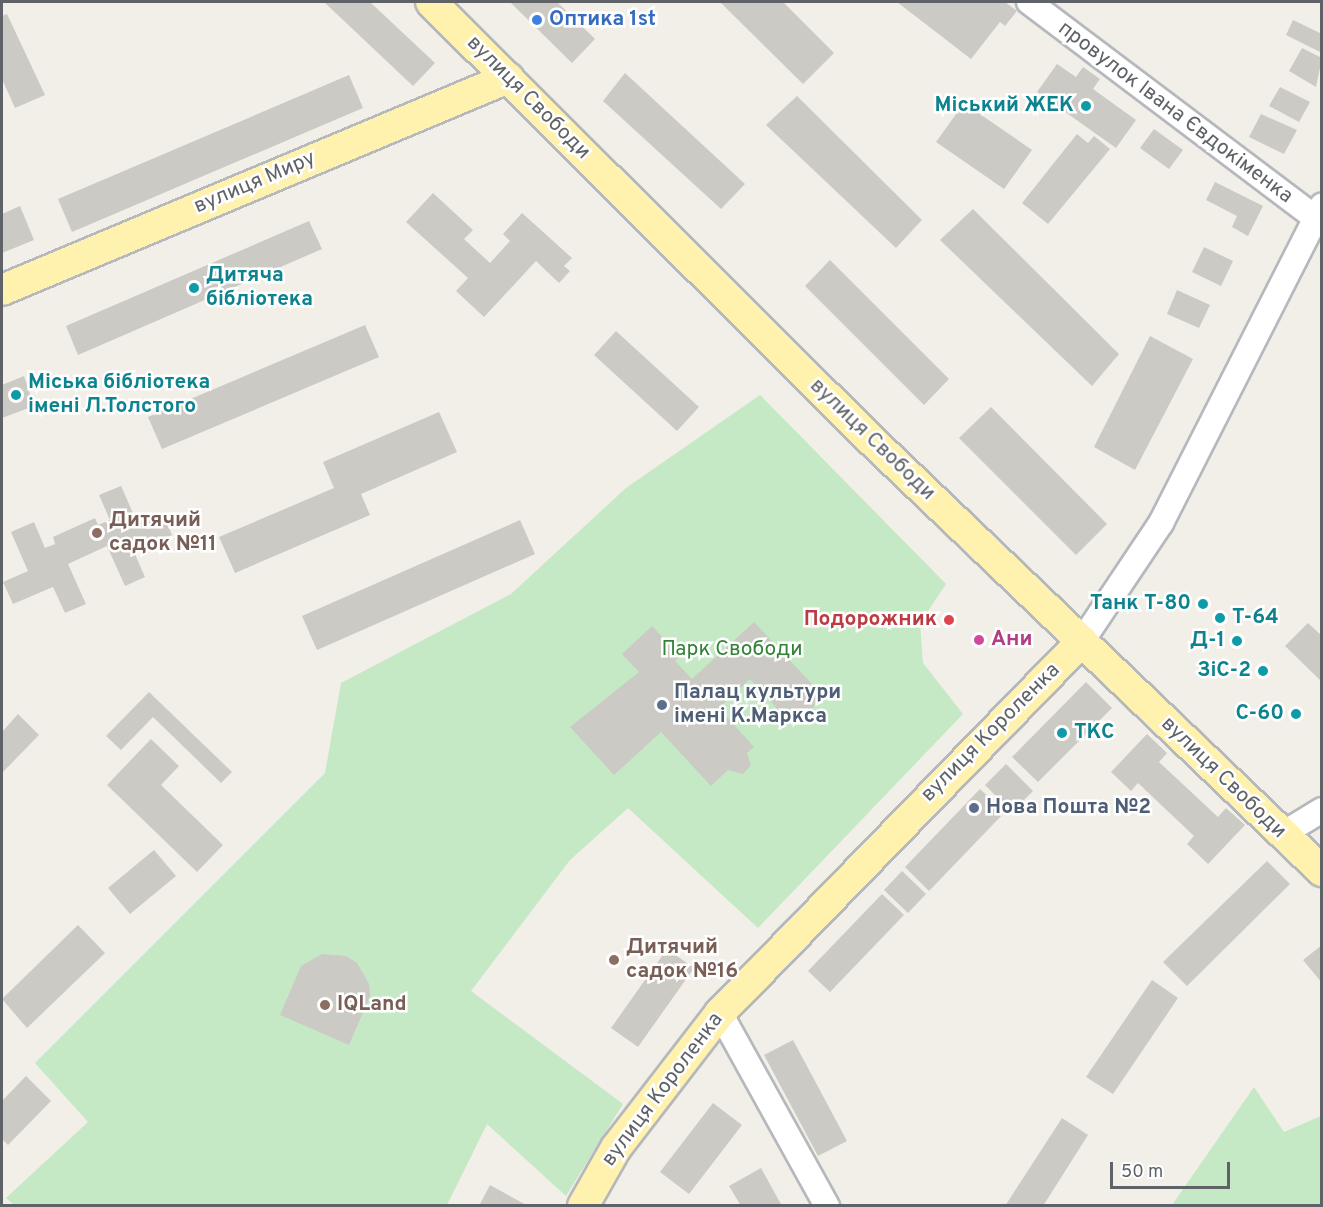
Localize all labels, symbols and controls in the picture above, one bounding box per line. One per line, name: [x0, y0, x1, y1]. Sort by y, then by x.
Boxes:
place label: Оптика 1st: [549, 7, 656, 33]
marker: Оптика 1st: [530, 13, 544, 27]
street label: провулок Івана Євдокіменка: [1053, 16, 1297, 210]
street label: вулиця Свободи: [461, 31, 595, 165]
place label: Міський ЖЕК: [935, 93, 1074, 119]
marker: Міський ЖЕК: [1079, 99, 1093, 113]
street label: вулиця Миру: [190, 146, 320, 220]
place label: Дитяча бібліотека: [206, 263, 313, 313]
marker: Дитяча бібліотека: [187, 281, 201, 295]
place label: Міська бібліотека імені Л.Толстого: [28, 370, 210, 420]
street label: вулиця Свободи: [804, 374, 940, 506]
marker: Міська бібліотека імені Л.Толстого: [9, 388, 23, 402]
place label: Дитячий садок №11: [109, 508, 217, 558]
marker: Дитячий садок №11: [90, 526, 104, 540]
place label: Танк Т-80: [1090, 591, 1191, 617]
marker: Танк Т-80: [1196, 597, 1210, 611]
place label: Т-64: [1232, 605, 1279, 631]
place label: Подорожник: [804, 607, 937, 633]
marker: Т-64: [1213, 611, 1227, 625]
marker: Подорожник: [942, 613, 956, 627]
place label: Ани: [991, 627, 1032, 653]
place label: Д-1: [1190, 628, 1225, 654]
marker: Ани: [972, 633, 986, 647]
marker: Д-1: [1230, 634, 1244, 648]
park label: Парк Свободи: [661, 637, 803, 663]
street label: вулиця Короленка: [916, 658, 1066, 808]
place label: ЗіС-2: [1197, 658, 1251, 684]
marker: ЗіС-2: [1256, 664, 1270, 678]
place label: Палац культури імені К.Маркса: [674, 680, 841, 730]
marker: Палац культури імені К.Маркса: [655, 698, 669, 712]
place label: С-60: [1235, 701, 1284, 727]
marker: С-60: [1289, 707, 1303, 721]
street label: вулиця Свободи: [1155, 712, 1291, 844]
place label: ТКС: [1074, 720, 1114, 746]
marker: ТКС: [1055, 726, 1069, 740]
place label: Нова Пошта №2: [986, 795, 1151, 821]
marker: Нова Пошта №2: [967, 801, 981, 815]
place label: Дитячий садок №16: [626, 935, 738, 985]
marker: Дитячий садок №16: [607, 953, 621, 967]
place label: IQLand: [337, 992, 407, 1018]
marker: IQLand: [318, 998, 332, 1012]
street label: вулиця Короленка: [597, 1008, 729, 1172]
scale bar: [1113, 1150, 1233, 1188]
text: 50 m: [1121, 1161, 1163, 1184]

